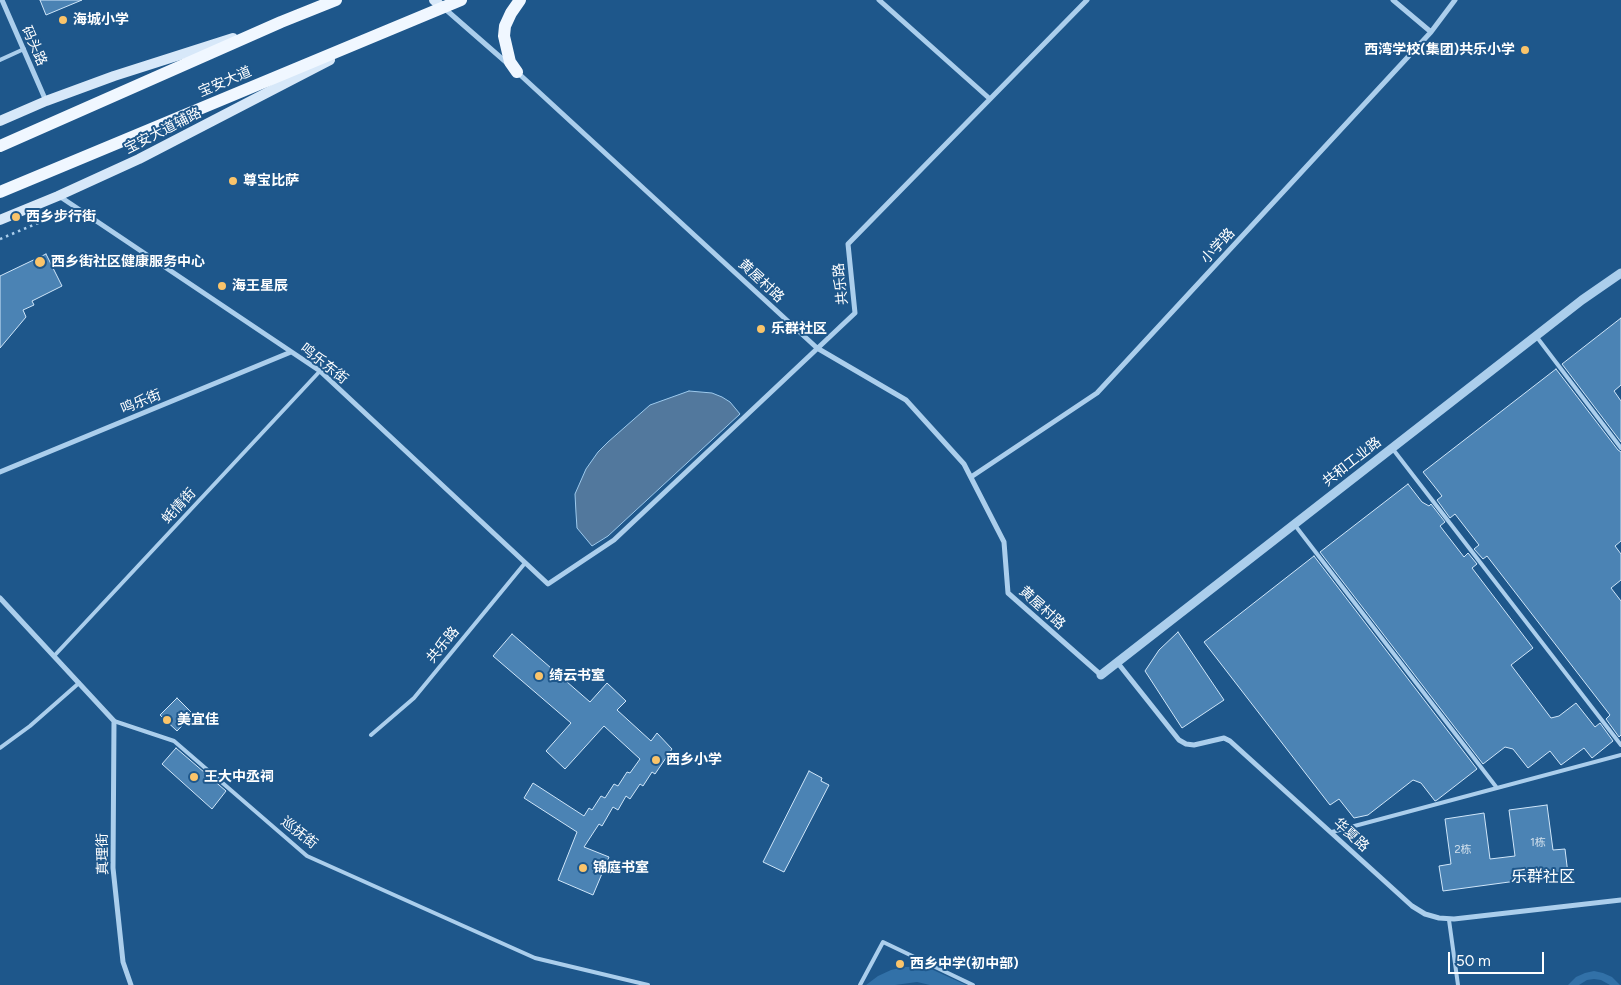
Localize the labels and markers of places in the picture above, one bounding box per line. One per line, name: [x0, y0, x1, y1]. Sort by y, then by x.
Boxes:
place label: 海城小学: [73, 12, 129, 28]
marker: 海城小学: [57, 14, 69, 26]
place label: 西湾学校(集团)共乐小学: [1364, 42, 1515, 58]
marker: 西湾学校(集团)共乐小学: [1519, 44, 1531, 56]
place label: 尊宝比萨: [243, 173, 299, 189]
marker: 尊宝比萨: [227, 175, 239, 187]
place label: 西乡步行街: [26, 209, 96, 225]
marker: 西乡步行街: [10, 211, 22, 223]
place label: 西乡街社区健康服务中心: [51, 254, 205, 270]
marker: 西乡街社区健康服务中心: [33, 255, 47, 269]
place label: 海王星辰: [232, 278, 288, 294]
marker: 海王星辰: [216, 280, 228, 292]
place label: 乐群社区: [771, 321, 827, 337]
marker: 乐群社区: [755, 323, 767, 335]
place label: 绮云书室: [549, 668, 605, 684]
marker: 绮云书室: [533, 670, 545, 682]
place label: 美宜佳: [177, 712, 219, 728]
marker: 美宜佳: [161, 714, 173, 726]
place label: 西乡小学: [666, 752, 722, 768]
marker: 西乡小学: [650, 754, 662, 766]
place label: 王大中丞祠: [204, 769, 274, 785]
marker: 王大中丞祠: [188, 771, 200, 783]
place label: 锦庭书室: [593, 860, 649, 876]
marker: 锦庭书室: [577, 862, 589, 874]
place label: 西乡中学(初中部): [910, 956, 1019, 972]
marker: 西乡中学(初中部): [894, 958, 906, 970]

